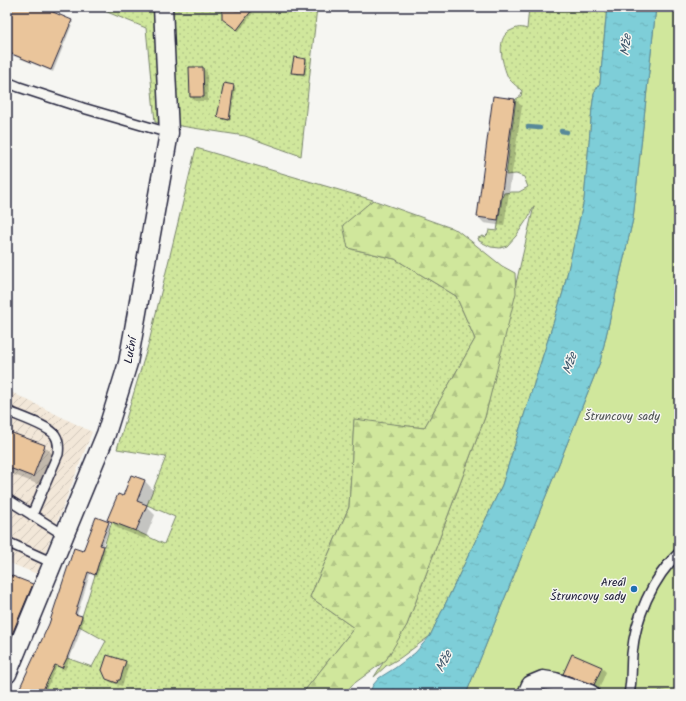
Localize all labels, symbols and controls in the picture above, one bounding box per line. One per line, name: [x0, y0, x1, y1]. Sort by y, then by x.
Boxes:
water label: Mže: [615, 32, 638, 57]
street label: Luční: [119, 333, 143, 365]
water label: Mže: [557, 349, 584, 377]
park label: Štruncovy sady: [584, 407, 660, 426]
place label: Areál Štruncovy sady: [550, 573, 626, 606]
marker: Areál Štruncovy sady: [629, 584, 639, 594]
water label: Mže: [430, 646, 459, 676]

